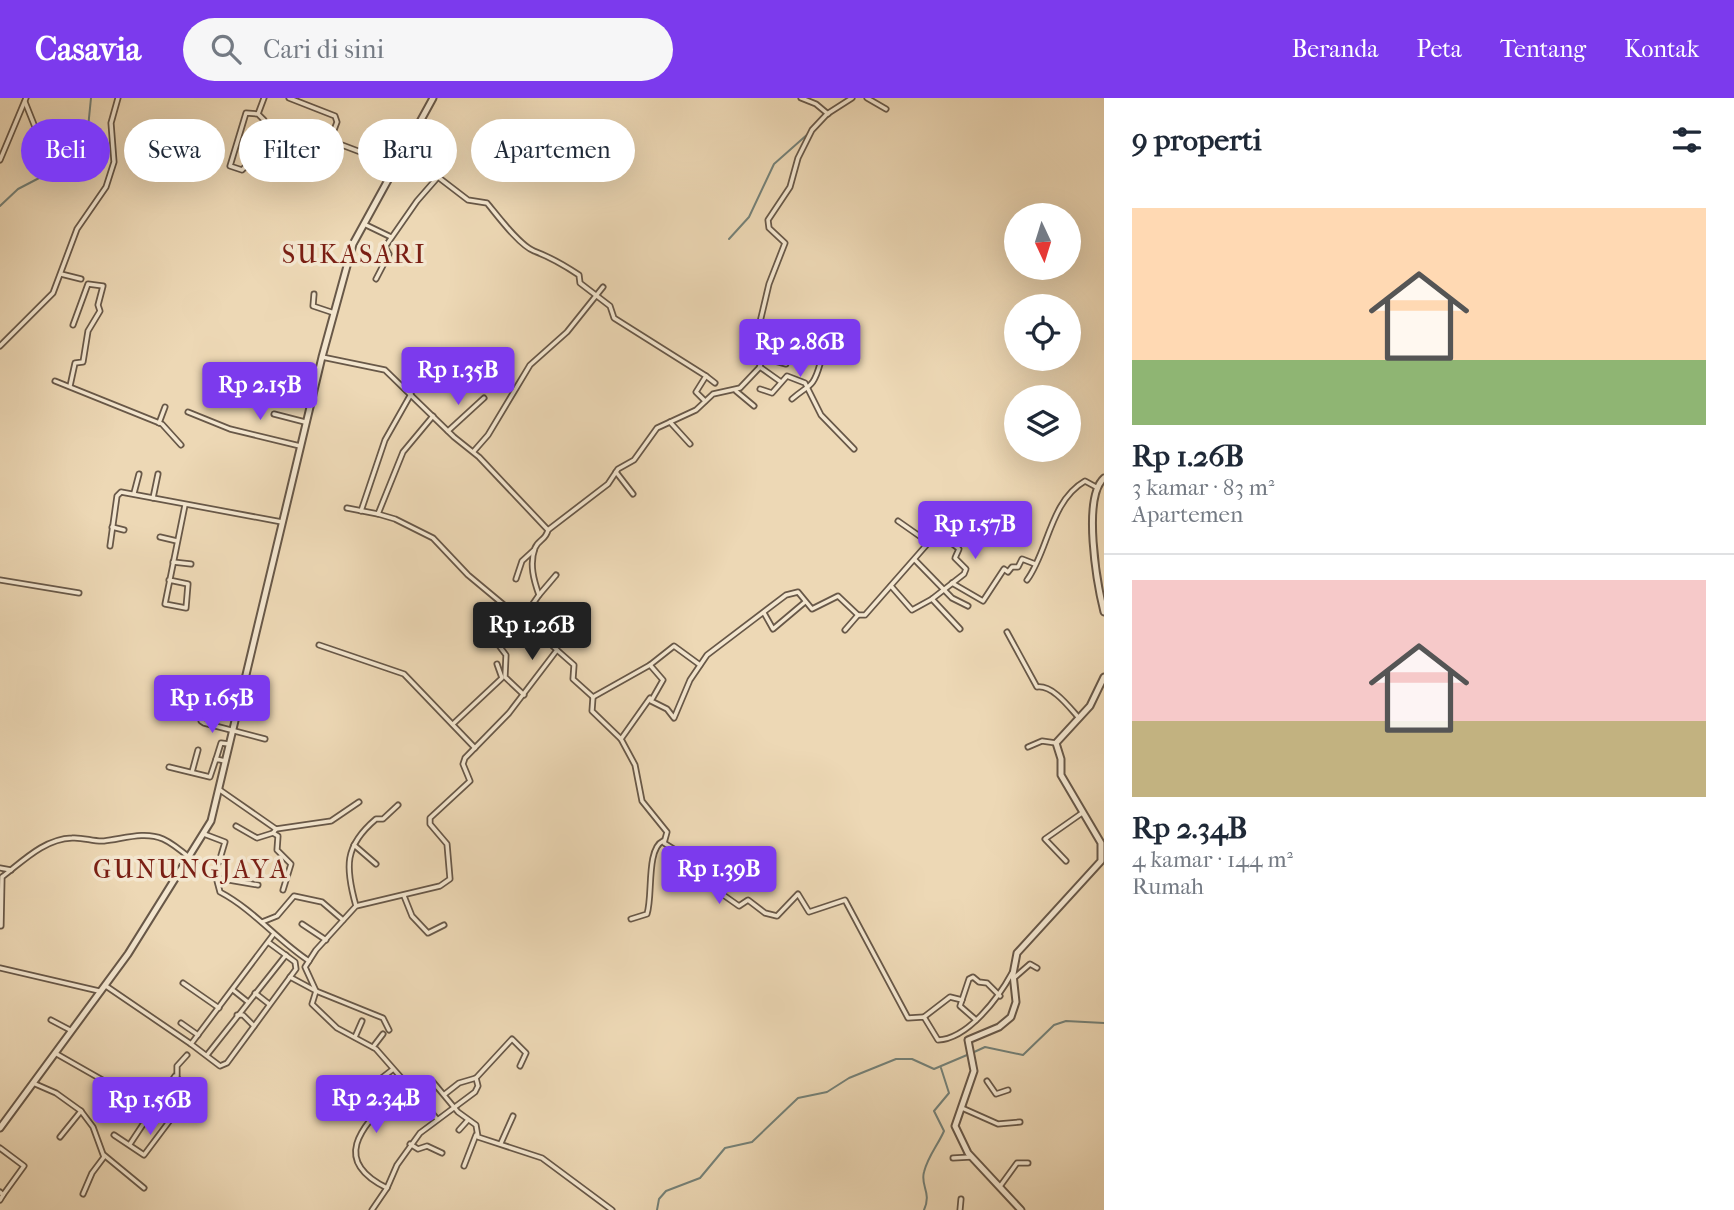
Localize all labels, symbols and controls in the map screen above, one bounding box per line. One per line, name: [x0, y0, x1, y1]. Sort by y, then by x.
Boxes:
search box: [183, 18, 673, 81]
text: Casavia: [35, 30, 141, 69]
icon: search: [207, 30, 245, 68]
text: Cari di sini: [263, 34, 384, 65]
text: Beranda: [1292, 35, 1378, 63]
text: Peta: [1416, 35, 1462, 63]
text: Tentang: [1500, 35, 1586, 63]
text: Kontak: [1624, 35, 1699, 63]
chip: Beli: [21, 119, 110, 182]
chip: Sewa: [124, 119, 225, 182]
chip: Filter: [239, 119, 344, 182]
chip: Baru: [358, 119, 457, 182]
chip: Apartemen: [471, 119, 635, 182]
icon: filters: [1668, 121, 1706, 159]
text: 9 properti: [1132, 123, 1262, 158]
north arrow: [1004, 203, 1082, 280]
map controls: [1004, 203, 1081, 462]
district label: SUKASARI: [282, 239, 426, 270]
icon: home: [1356, 253, 1482, 379]
button: locate: [1004, 294, 1081, 371]
pin: Rp 2.86B: [728, 320, 872, 379]
text: Rp 2.86B: [755, 328, 845, 355]
pin: Rp 1.35B: [386, 348, 530, 407]
text: Rp 1.35B: [417, 356, 499, 383]
pin: Rp 2.15B: [188, 362, 332, 422]
text: Rp 2.15B: [218, 371, 302, 398]
button: layers: [1004, 385, 1081, 462]
text: Rp 1.26B: [1132, 439, 1244, 474]
text: 3 kamar · 83 m²: [1132, 474, 1274, 501]
text: Apartemen: [1132, 501, 1243, 528]
pin: Rp 1.57B: [903, 502, 1047, 561]
text: Rp 1.57B: [934, 510, 1016, 537]
pin: Rp 1.26B: [460, 602, 604, 662]
text: Rp 1.26B: [489, 611, 575, 638]
icon: home: [1356, 625, 1482, 751]
pin: Rp 1.65B: [140, 676, 284, 735]
text: Rp 1.65B: [170, 684, 254, 711]
text: Rp 2.34B: [1132, 811, 1247, 846]
pin: Rp 1.39B: [647, 846, 791, 906]
text: 4 kamar · 144 m²: [1132, 846, 1293, 873]
district label: GUNUNGJAYA: [93, 854, 289, 885]
text: Rp 1.39B: [677, 855, 761, 882]
text: Rumah: [1132, 873, 1204, 900]
pin: Rp 2.34B: [304, 1076, 448, 1135]
pin: Rp 1.56B: [78, 1077, 222, 1137]
text: Rp 2.34B: [332, 1084, 420, 1111]
text: Rp 1.56B: [108, 1086, 192, 1113]

